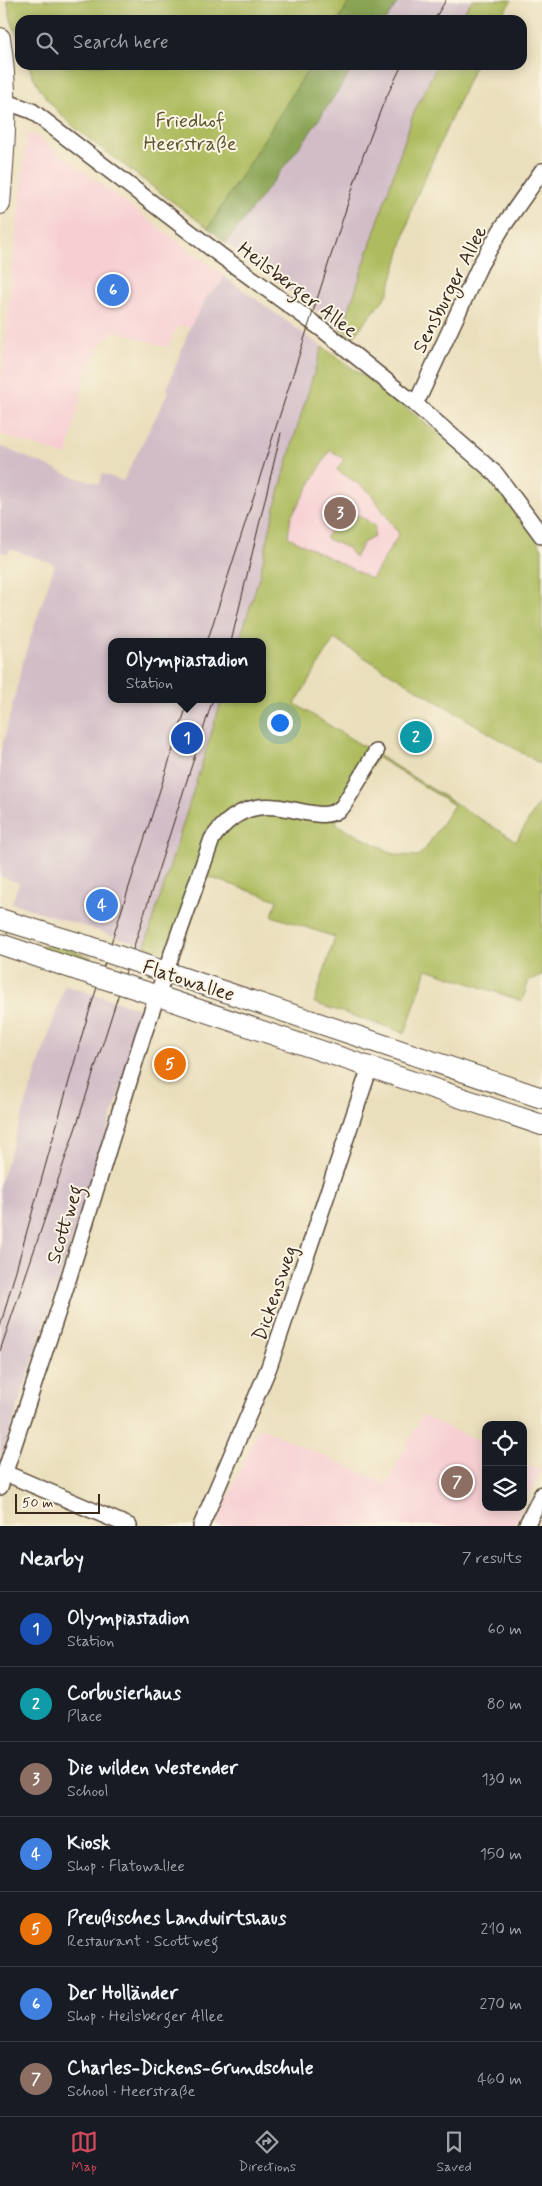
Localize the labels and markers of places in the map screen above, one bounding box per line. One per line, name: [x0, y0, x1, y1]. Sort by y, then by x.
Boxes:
pin: 6: [97, 271, 129, 309]
pin: 3: [324, 494, 356, 532]
pin: 2: [400, 718, 432, 756]
pin: 1: [171, 719, 203, 757]
pin: 4: [86, 886, 118, 924]
pin: 5: [154, 1045, 186, 1083]
pin: 7: [441, 1463, 473, 1501]

